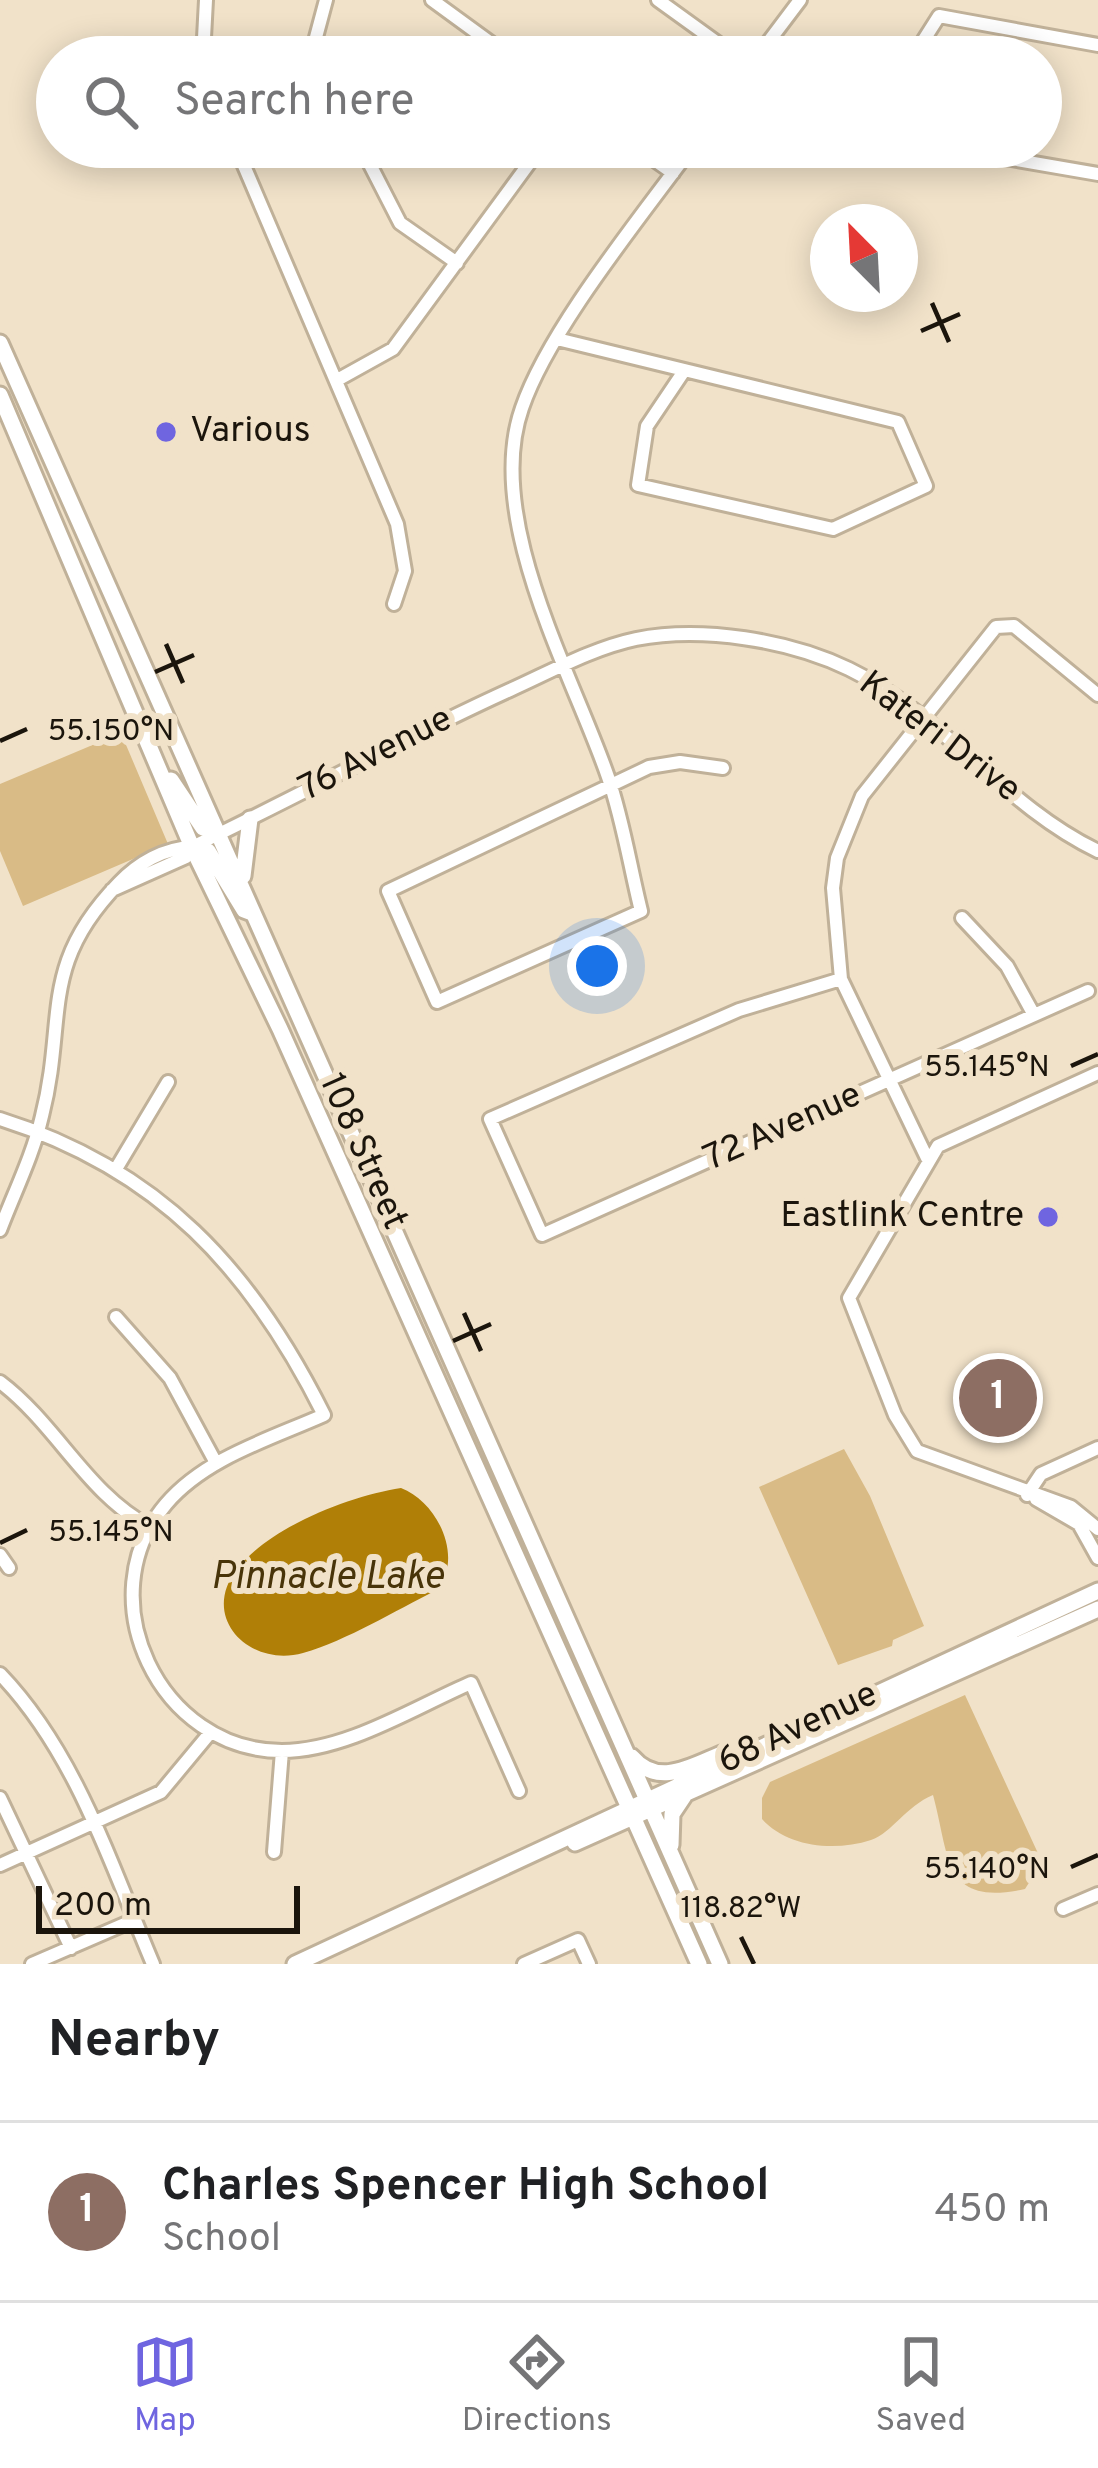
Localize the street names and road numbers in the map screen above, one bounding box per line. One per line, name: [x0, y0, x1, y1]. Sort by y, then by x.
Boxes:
street label: Kateri Drive: [849, 662, 1029, 814]
street label: 76 Avenue: [292, 697, 460, 813]
street label: 108 Street: [307, 1067, 417, 1237]
street label: 72 Avenue: [697, 1073, 869, 1183]
street label: 68 Avenue: [711, 1672, 885, 1786]

